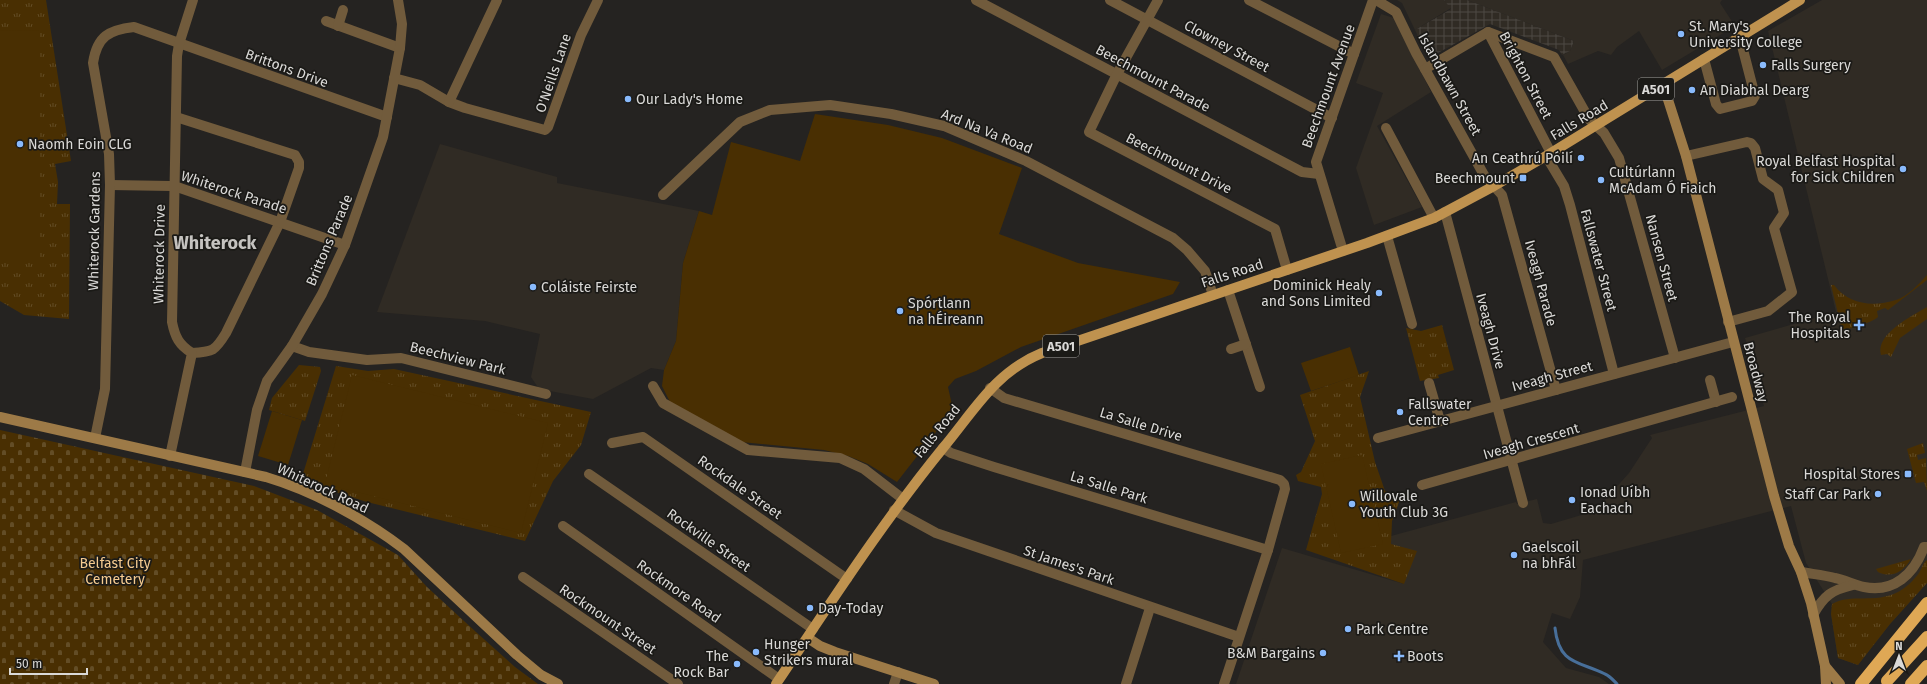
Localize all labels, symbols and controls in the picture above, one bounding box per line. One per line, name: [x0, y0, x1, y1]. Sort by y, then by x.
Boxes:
street label: Clowney Street: [1181, 17, 1273, 77]
place label: St. Mary's University College: [1689, 18, 1802, 51]
street label: Beechmount Avenue: [1298, 22, 1359, 150]
street label: Brighton Street: [1495, 29, 1556, 123]
marker: St. Mary's University College: [1676, 29, 1686, 39]
street label: Islandbawn Street: [1414, 30, 1485, 139]
street label: O'Neills Lane: [532, 31, 575, 115]
street label: Beechmount Parade: [1092, 41, 1213, 116]
street label: Brittons Drive: [243, 46, 331, 91]
place label: Falls Surgery: [1771, 57, 1851, 74]
marker: Falls Surgery: [1758, 60, 1768, 70]
road number: A501: [1638, 78, 1674, 100]
place label: An Diabhal Dearg: [1700, 82, 1810, 99]
marker: An Diabhal Dearg: [1687, 85, 1697, 95]
place label: Our Lady's Home: [636, 91, 743, 108]
marker: Our Lady's Home: [623, 94, 633, 104]
street label: Falls Road: [1547, 97, 1611, 144]
street label: Ard Na Va Road: [939, 105, 1035, 157]
street label: Beechmount Drive: [1123, 129, 1235, 198]
place label: Naomh Eoin CLG: [28, 136, 132, 153]
marker: Naomh Eoin CLG: [15, 139, 25, 149]
place label: An Ceathrú Póilí: [1472, 150, 1573, 167]
marker: An Ceathrú Póilí: [1576, 153, 1586, 163]
place label: Royal Belfast Hospital for Sick Children: [1756, 153, 1895, 186]
place label: Cultúrlann McAdam Ó Fiaich: [1609, 164, 1717, 197]
marker: Royal Belfast Hospital for Sick Children: [1898, 164, 1908, 174]
street label: Whiterock Parade: [179, 167, 289, 218]
place label: Beechmount: [1435, 170, 1516, 187]
street label: Whiterock Gardens: [85, 171, 104, 291]
marker: Beechmount: [1518, 173, 1528, 183]
marker: Cultúrlann McAdam Ó Fiaich: [1596, 175, 1606, 185]
street label: Brittons Parade: [303, 192, 356, 289]
street label: Whiterock Drive: [150, 204, 169, 304]
street label: Fallswater Street: [1577, 207, 1621, 314]
street label: Nansen Street: [1642, 213, 1682, 304]
district label: Whiterock: [173, 232, 258, 254]
street label: Iveagh Parade: [1521, 238, 1560, 328]
street label: Falls Road: [1199, 255, 1265, 291]
place label: Dominick Healy and Sons Limited: [1261, 277, 1371, 310]
place label: Coláiste Feirste: [541, 279, 637, 296]
marker: Coláiste Feirste: [528, 282, 538, 292]
marker: Dominick Healy and Sons Limited: [1374, 288, 1384, 298]
street label: Iveagh Drive: [1472, 291, 1509, 371]
place label: Spórtlann na hÉireann: [908, 295, 984, 328]
marker: Spórtlann na hÉireann: [895, 306, 905, 316]
place label: The Royal Hospitals: [1789, 309, 1850, 342]
marker: The Royal Hospitals: [1853, 319, 1865, 331]
road number: A501: [1043, 335, 1079, 357]
street label: Beechview Park: [408, 338, 508, 379]
street label: Broadway: [1739, 340, 1772, 404]
street label: Iveagh Street: [1510, 357, 1595, 395]
place label: Fallswater Centre: [1408, 396, 1472, 429]
street label: Falls Road: [911, 401, 964, 462]
street label: La Salle Drive: [1097, 404, 1184, 445]
marker: Fallswater Centre: [1395, 407, 1405, 417]
street label: Iveagh Crescent: [1481, 419, 1582, 463]
street label: Rockdale Street: [694, 452, 786, 523]
street label: Whiterock Road: [274, 460, 371, 517]
place label: Hospital Stores: [1803, 466, 1900, 483]
street label: La Salle Park: [1068, 468, 1151, 508]
marker: Hospital Stores: [1903, 469, 1913, 479]
place label: Ionad Uíbh Eachach: [1580, 484, 1650, 517]
place label: Staff Car Park: [1785, 486, 1871, 503]
place label: Willovale Youth Club 3G: [1360, 488, 1448, 521]
marker: Staff Car Park: [1873, 489, 1883, 499]
marker: Ionad Uíbh Eachach: [1567, 495, 1577, 505]
marker: Willovale Youth Club 3G: [1347, 499, 1357, 509]
street label: Rockville Street: [663, 505, 755, 576]
place label: Gaelscoil na bhFál: [1522, 539, 1579, 572]
street label: St James's Park: [1021, 542, 1117, 589]
marker: Gaelscoil na bhFál: [1509, 550, 1519, 560]
park label: Belfast City Cemetery: [79, 555, 151, 588]
street label: Rockmore Road: [633, 556, 724, 627]
street label: Rockmount Street: [556, 581, 660, 659]
place label: Day-Today: [818, 600, 883, 617]
marker: Day-Today: [805, 603, 815, 613]
place label: Park Centre: [1356, 621, 1428, 638]
marker: Park Centre: [1343, 624, 1353, 634]
place label: Hunger Strikers mural: [764, 636, 853, 669]
north arrow: [1879, 636, 1919, 676]
text: N: [1895, 640, 1903, 653]
place label: B&M Bargains: [1227, 645, 1315, 662]
marker: Hunger Strikers mural: [751, 647, 761, 657]
place label: The Rock Bar: [673, 648, 730, 681]
marker: B&M Bargains: [1318, 648, 1328, 658]
place label: Boots: [1407, 648, 1444, 665]
scale bar: [10, 650, 87, 676]
marker: Boots: [1394, 651, 1404, 661]
text: 50 m: [16, 657, 42, 671]
marker: The Rock Bar: [732, 659, 742, 669]

